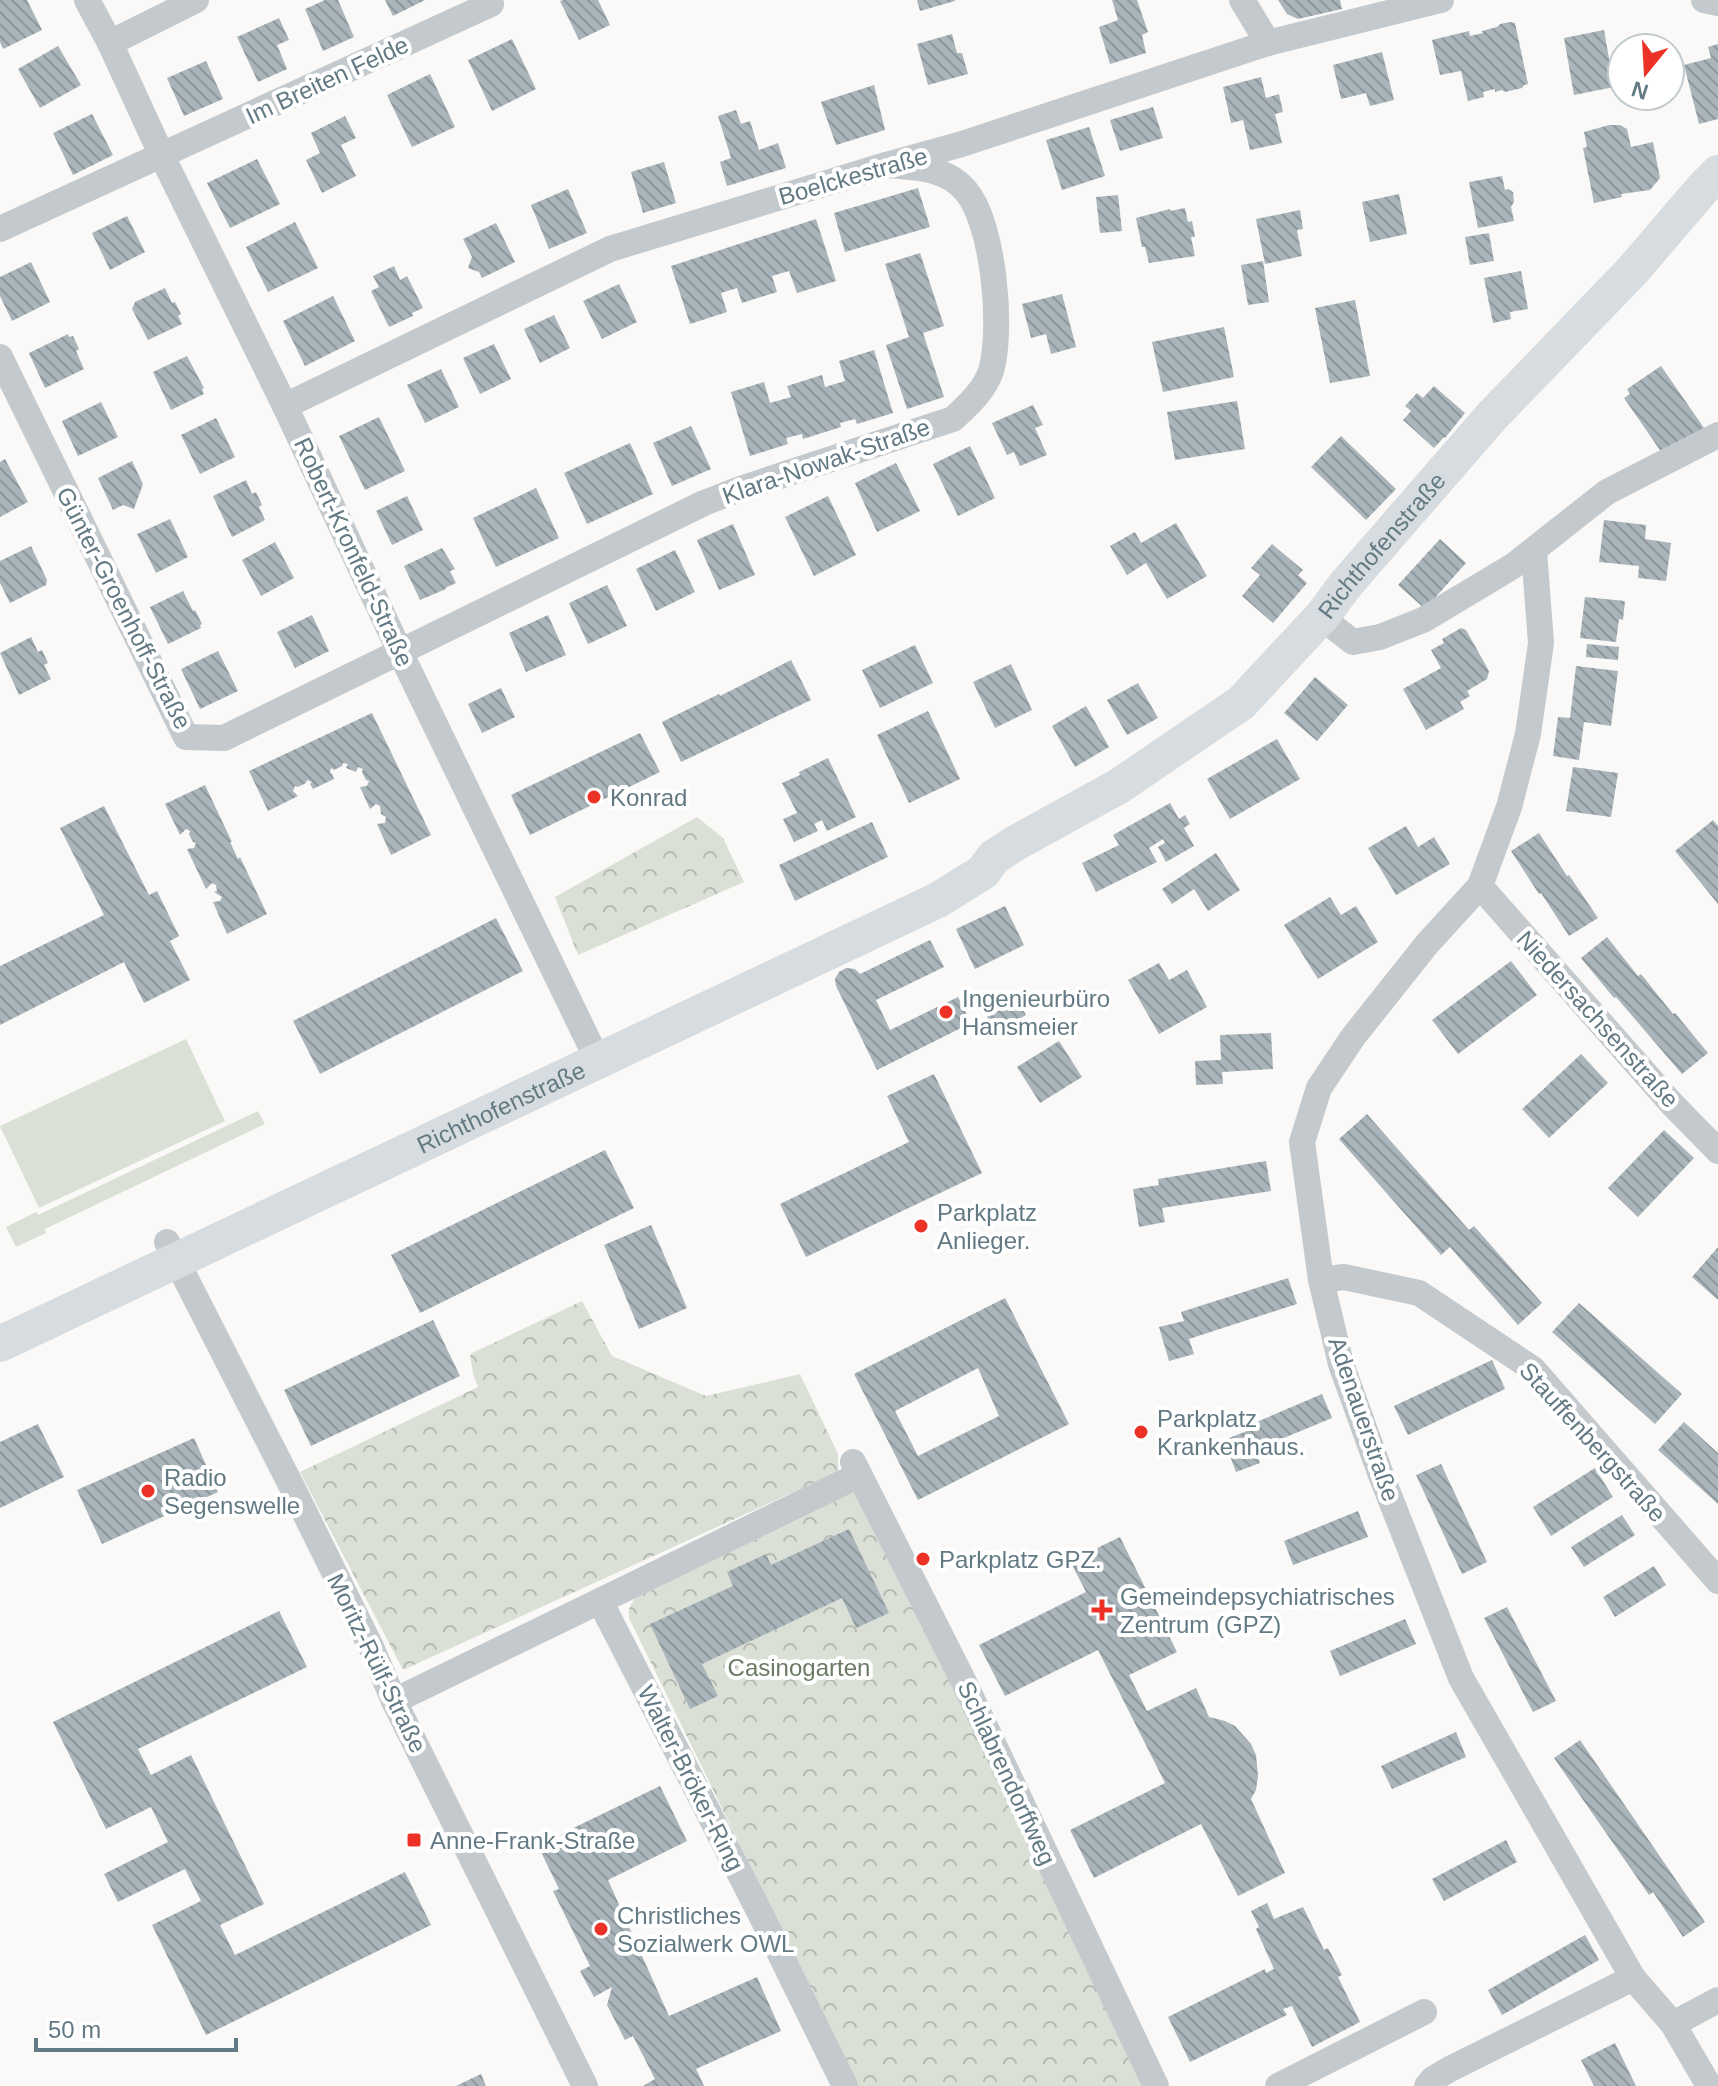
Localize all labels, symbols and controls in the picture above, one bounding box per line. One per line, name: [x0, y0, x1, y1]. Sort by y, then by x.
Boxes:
street label: Im Breiten Felde: [242, 31, 412, 129]
north arrow: [1606, 32, 1686, 112]
text: N: [1629, 76, 1651, 105]
street label: Boelckestraße: [776, 142, 930, 210]
street label: Klara-Nowak-Straße: [719, 413, 933, 509]
street label: Robert-Kronfeld-Straße: [289, 433, 419, 671]
street label: Richthofenstraße: [1312, 467, 1451, 623]
street label: Günter-Groenhoff-Straße: [51, 483, 197, 733]
place label: Konrad: [610, 784, 687, 811]
marker: Konrad: [585, 788, 603, 806]
street label: Niedersachsenstraße: [1512, 925, 1684, 1113]
place label: Ingenieurbüro Hansmeier: [962, 985, 1110, 1040]
marker: Ingenieurbüro Hansmeier: [937, 1003, 955, 1021]
street label: Richthofenstraße: [412, 1056, 589, 1158]
place label: Parkplatz Anlieger.: [937, 1199, 1037, 1254]
marker: Parkplatz Anlieger.: [912, 1217, 930, 1235]
street label: Adenauerstraße: [1323, 1333, 1405, 1505]
street label: Stauffenbergstraße: [1514, 1357, 1672, 1527]
place label: Parkplatz Krankenhaus.: [1157, 1405, 1305, 1460]
marker: Parkplatz Krankenhaus.: [1132, 1423, 1150, 1441]
place label: Radio Segenswelle: [164, 1464, 300, 1519]
marker: Radio Segenswelle: [139, 1482, 157, 1500]
place label: Parkplatz GPZ.: [939, 1546, 1102, 1573]
marker: Parkplatz GPZ.: [914, 1550, 932, 1568]
street label: Moritz-Rülf-Straße: [322, 1569, 432, 1757]
place label: Gemeindepsychiatrisches Zentrum (GPZ): [1120, 1583, 1395, 1638]
marker: Gemeindepsychiatrisches Zentrum (GPZ): [1091, 1599, 1113, 1621]
park label: Casinogarten: [728, 1654, 870, 1681]
street label: Schlabrendorffweg: [953, 1677, 1061, 1869]
street label: Walter-Bröker-Ring: [633, 1681, 749, 1875]
place label: Anne-Frank-Straße: [430, 1827, 635, 1854]
marker: Anne-Frank-Straße: [405, 1831, 423, 1849]
place label: Christliches Sozialwerk OWL: [617, 1902, 794, 1957]
marker: Christliches Sozialwerk OWL: [592, 1920, 610, 1938]
scale bar: [36, 2002, 236, 2052]
text: 50 m: [48, 2016, 101, 2043]

